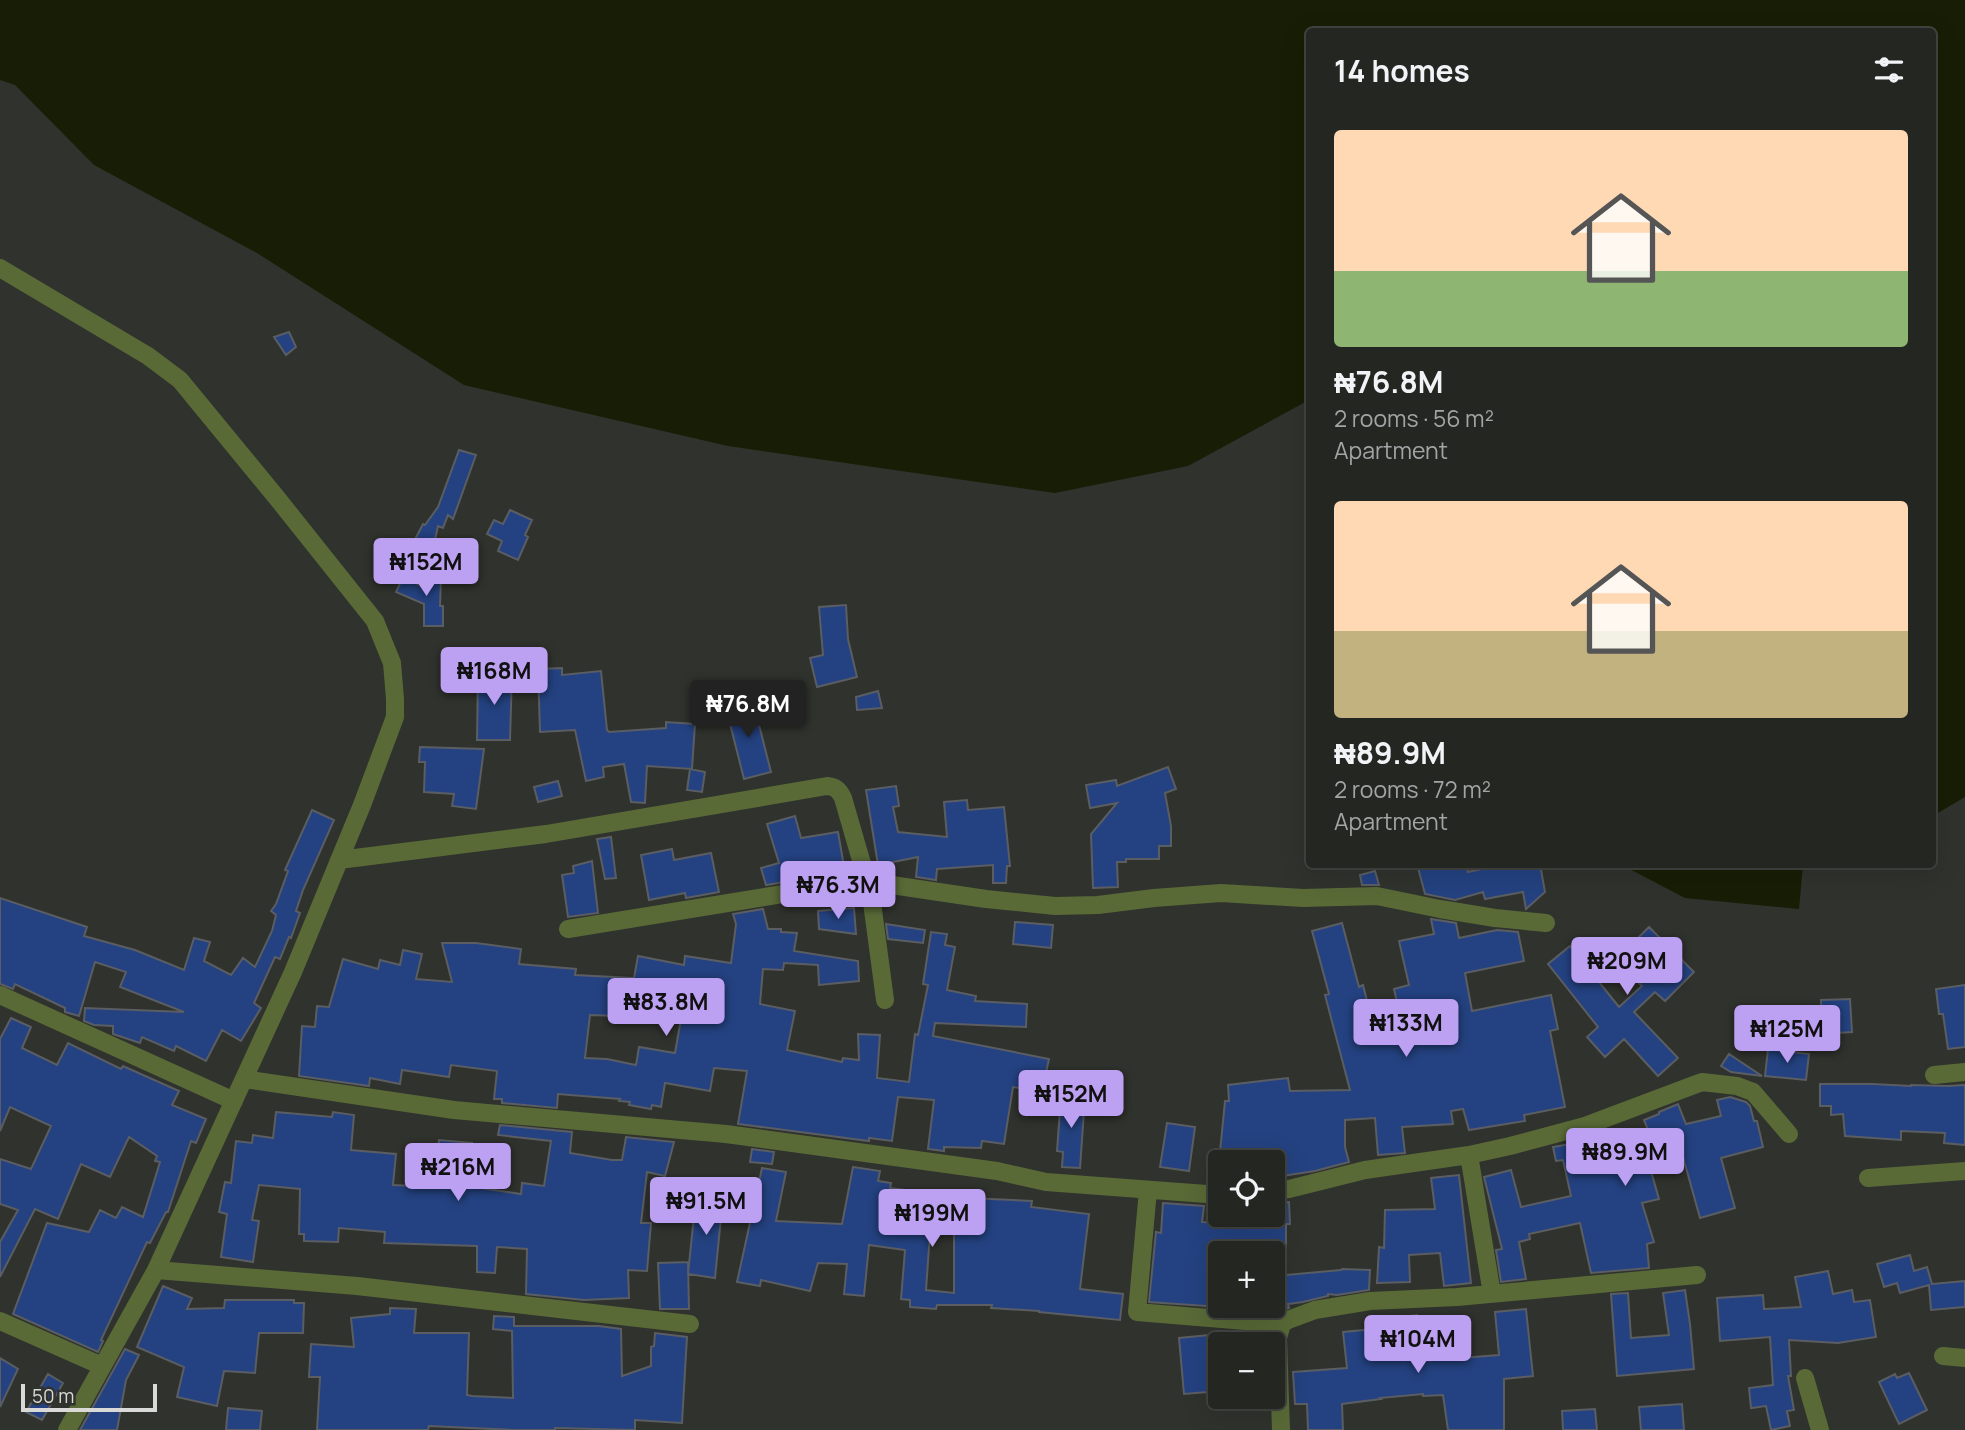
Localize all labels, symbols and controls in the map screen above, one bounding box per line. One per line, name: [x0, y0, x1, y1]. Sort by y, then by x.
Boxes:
text: 14 homes: [1334, 50, 1470, 91]
icon: filters: [1870, 51, 1908, 89]
icon: home: [1558, 175, 1684, 301]
text: ₦76.8M: [1334, 361, 1443, 402]
text: 2 rooms · 56 m²: [1334, 402, 1494, 434]
text: Apartment: [1334, 434, 1448, 466]
pin: ₦152M: [377, 538, 475, 598]
text: ₦152M: [390, 545, 462, 577]
icon: home: [1558, 546, 1684, 672]
pin: ₦168M: [445, 648, 543, 707]
text: ₦168M: [457, 654, 531, 686]
pin: ₦76.8M: [691, 680, 805, 740]
text: ₦76.8M: [706, 687, 790, 719]
text: ₦89.9M: [1334, 732, 1446, 773]
text: 2 rooms · 72 m²: [1334, 773, 1491, 805]
text: Apartment: [1334, 805, 1448, 837]
pin: ₦76.3M: [781, 862, 895, 921]
text: ₦76.3M: [796, 868, 880, 900]
pin: ₦209M: [1578, 937, 1676, 997]
text: ₦209M: [1587, 944, 1667, 976]
pin: ₦83.8M: [609, 978, 723, 1038]
text: ₦83.8M: [624, 985, 708, 1017]
pin: ₦133M: [1357, 1000, 1455, 1059]
text: ₦133M: [1369, 1006, 1443, 1038]
pin: ₦125M: [1738, 1006, 1836, 1065]
text: ₦125M: [1750, 1012, 1824, 1044]
pin: ₦152M: [1022, 1070, 1120, 1130]
text: ₦152M: [1035, 1077, 1107, 1109]
pin: ₦89.9M: [1568, 1128, 1682, 1188]
text: ₦89.9M: [1582, 1135, 1668, 1167]
pin: ₦216M: [409, 1144, 507, 1203]
text: ₦216M: [421, 1150, 495, 1182]
map controls: [1208, 1150, 1285, 1409]
button: locate: [1208, 1150, 1285, 1227]
pin: ₦91.5M: [649, 1178, 763, 1237]
text: ₦91.5M: [666, 1184, 746, 1216]
pin: ₦199M: [883, 1190, 981, 1249]
text: ₦199M: [895, 1196, 969, 1228]
button: +: [1208, 1241, 1285, 1318]
pin: ₦104M: [1369, 1316, 1467, 1375]
text: ₦104M: [1380, 1322, 1456, 1354]
button: −: [1208, 1332, 1285, 1409]
scale bar: [21, 1381, 158, 1413]
text: 50 m: [32, 1383, 74, 1409]

